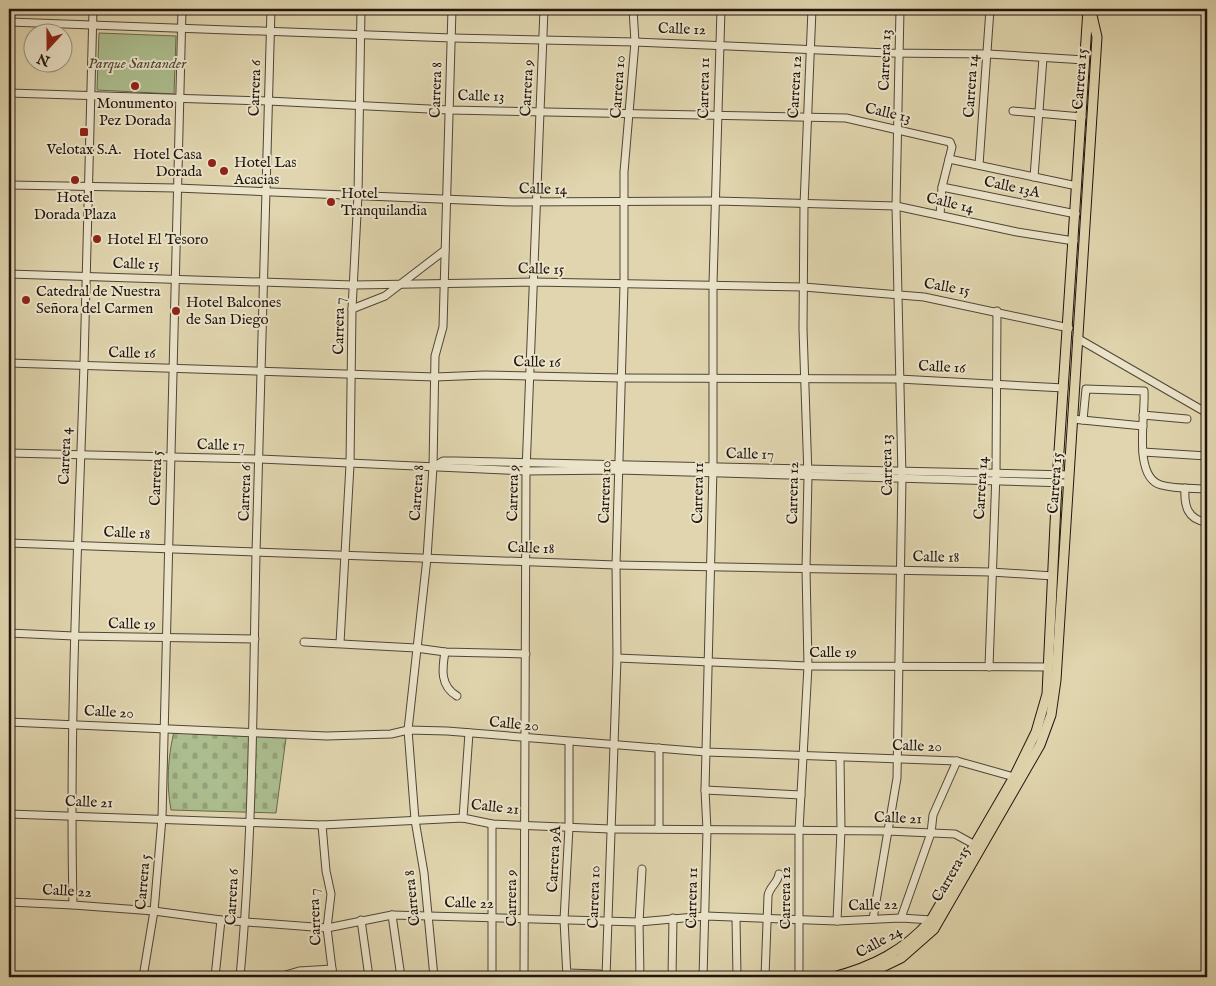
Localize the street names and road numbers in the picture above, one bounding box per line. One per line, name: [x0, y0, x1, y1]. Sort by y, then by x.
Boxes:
street label: Calle 12: [658, 19, 706, 39]
street label: Carrera 13: [874, 29, 896, 91]
street label: Carrera 15: [1068, 47, 1092, 110]
street label: Carrera 14: [959, 53, 983, 118]
street label: Carrera 10: [606, 55, 630, 119]
street label: Carrera 12: [784, 55, 806, 119]
street label: Carrera 11: [694, 57, 714, 119]
street label: Carrera 6: [245, 59, 266, 117]
street label: Carrera 9: [516, 59, 538, 117]
street label: Carrera 8: [426, 61, 446, 118]
street label: Calle 13: [457, 86, 505, 106]
street label: Calle 13: [863, 98, 913, 128]
street label: Calle 13A: [982, 172, 1043, 202]
street label: Calle 14: [519, 179, 568, 199]
street label: Calle 14: [924, 188, 976, 218]
street label: Calle 15: [112, 254, 160, 274]
street label: Calle 15: [518, 259, 565, 279]
street label: Calle 15: [922, 274, 972, 300]
street label: Carrera 7: [329, 297, 349, 355]
street label: Calle 16: [108, 343, 157, 363]
street label: Calle 16: [513, 352, 562, 372]
street label: Calle 16: [918, 356, 967, 378]
street label: Carrera 4: [54, 426, 76, 485]
street label: Carrera 13: [877, 434, 897, 496]
street label: Calle 17: [197, 435, 245, 455]
street label: Calle 17: [726, 444, 774, 464]
street label: Carrera 5: [146, 449, 166, 506]
street label: Carrera 15: [1043, 451, 1067, 514]
street label: Carrera 14: [970, 455, 992, 520]
street label: Carrera 10: [594, 460, 616, 524]
street label: Carrera 12: [783, 461, 803, 525]
street label: Carrera 11: [688, 462, 708, 524]
street label: Carrera 6: [235, 464, 256, 522]
street label: Carrera 8: [406, 464, 428, 522]
street label: Carrera 9: [503, 464, 523, 522]
street label: Calle 18: [103, 522, 151, 544]
street label: Calle 18: [507, 538, 555, 558]
street label: Calle 18: [912, 547, 960, 567]
street label: Calle 19: [108, 614, 156, 634]
street label: Calle 19: [809, 643, 857, 662]
street label: Calle 20: [84, 701, 134, 723]
street label: Calle 20: [488, 712, 540, 736]
street label: Calle 20: [892, 736, 942, 756]
street label: Calle 21: [65, 792, 113, 812]
street label: Calle 21: [470, 795, 520, 819]
street label: Calle 21: [874, 808, 922, 828]
street label: Carrera 9A: [543, 824, 565, 893]
street label: Carrera 15: [927, 842, 975, 905]
street label: Carrera 5: [131, 853, 155, 911]
street label: Carrera 10: [583, 865, 605, 929]
street label: Carrera 11: [682, 867, 702, 929]
street label: Carrera 12: [776, 867, 795, 930]
street label: Carrera 6: [221, 868, 243, 926]
street label: Carrera 8: [400, 869, 424, 927]
street label: Carrera 9: [502, 870, 521, 926]
street label: Calle 22: [42, 880, 92, 902]
street label: Carrera 7: [305, 888, 325, 946]
street label: Calle 22: [444, 893, 494, 913]
street label: Calle 22: [848, 895, 898, 915]
street label: Calle 24: [853, 921, 906, 962]

